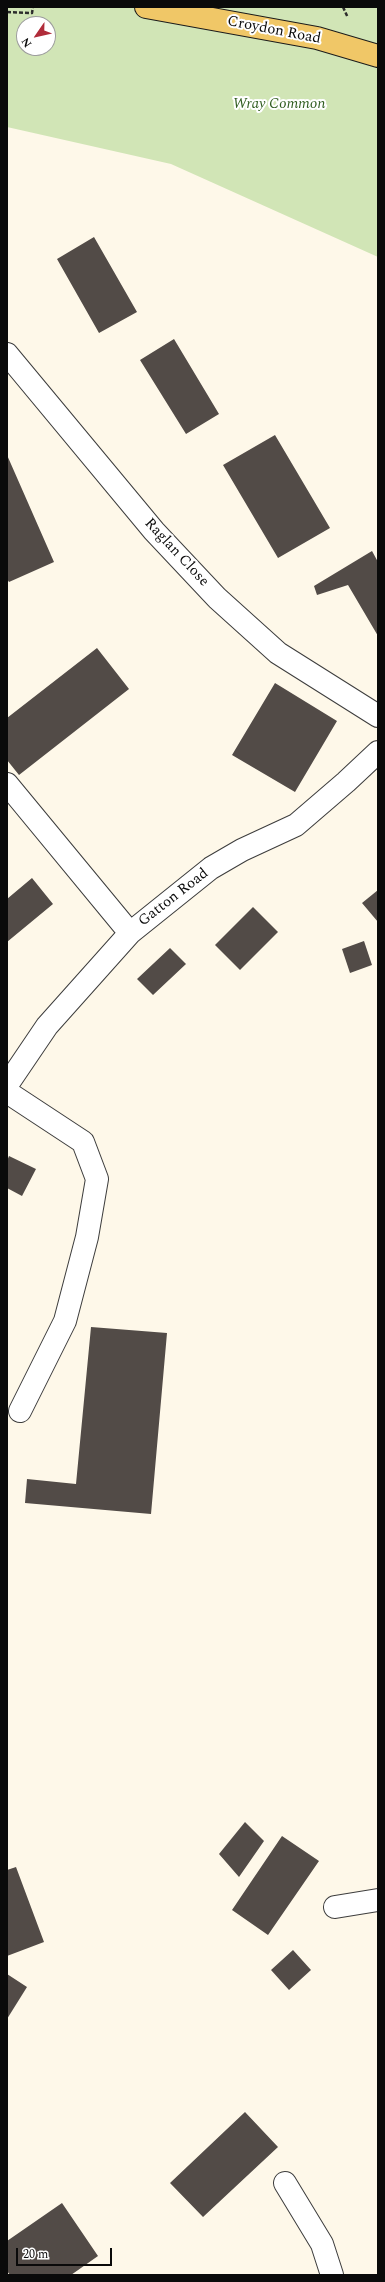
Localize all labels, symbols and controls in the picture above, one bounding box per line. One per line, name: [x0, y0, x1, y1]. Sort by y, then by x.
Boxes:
street label: Croydon Road: [226, 13, 322, 49]
north arrow: [16, 16, 56, 56]
text: N: [17, 34, 36, 51]
park label: Wray Common: [233, 96, 325, 114]
street label: Raglan Close: [140, 515, 212, 591]
street label: Gatton Road: [135, 865, 213, 931]
scale bar: [18, 2240, 114, 2266]
text: 20 m: [23, 2245, 48, 2264]

